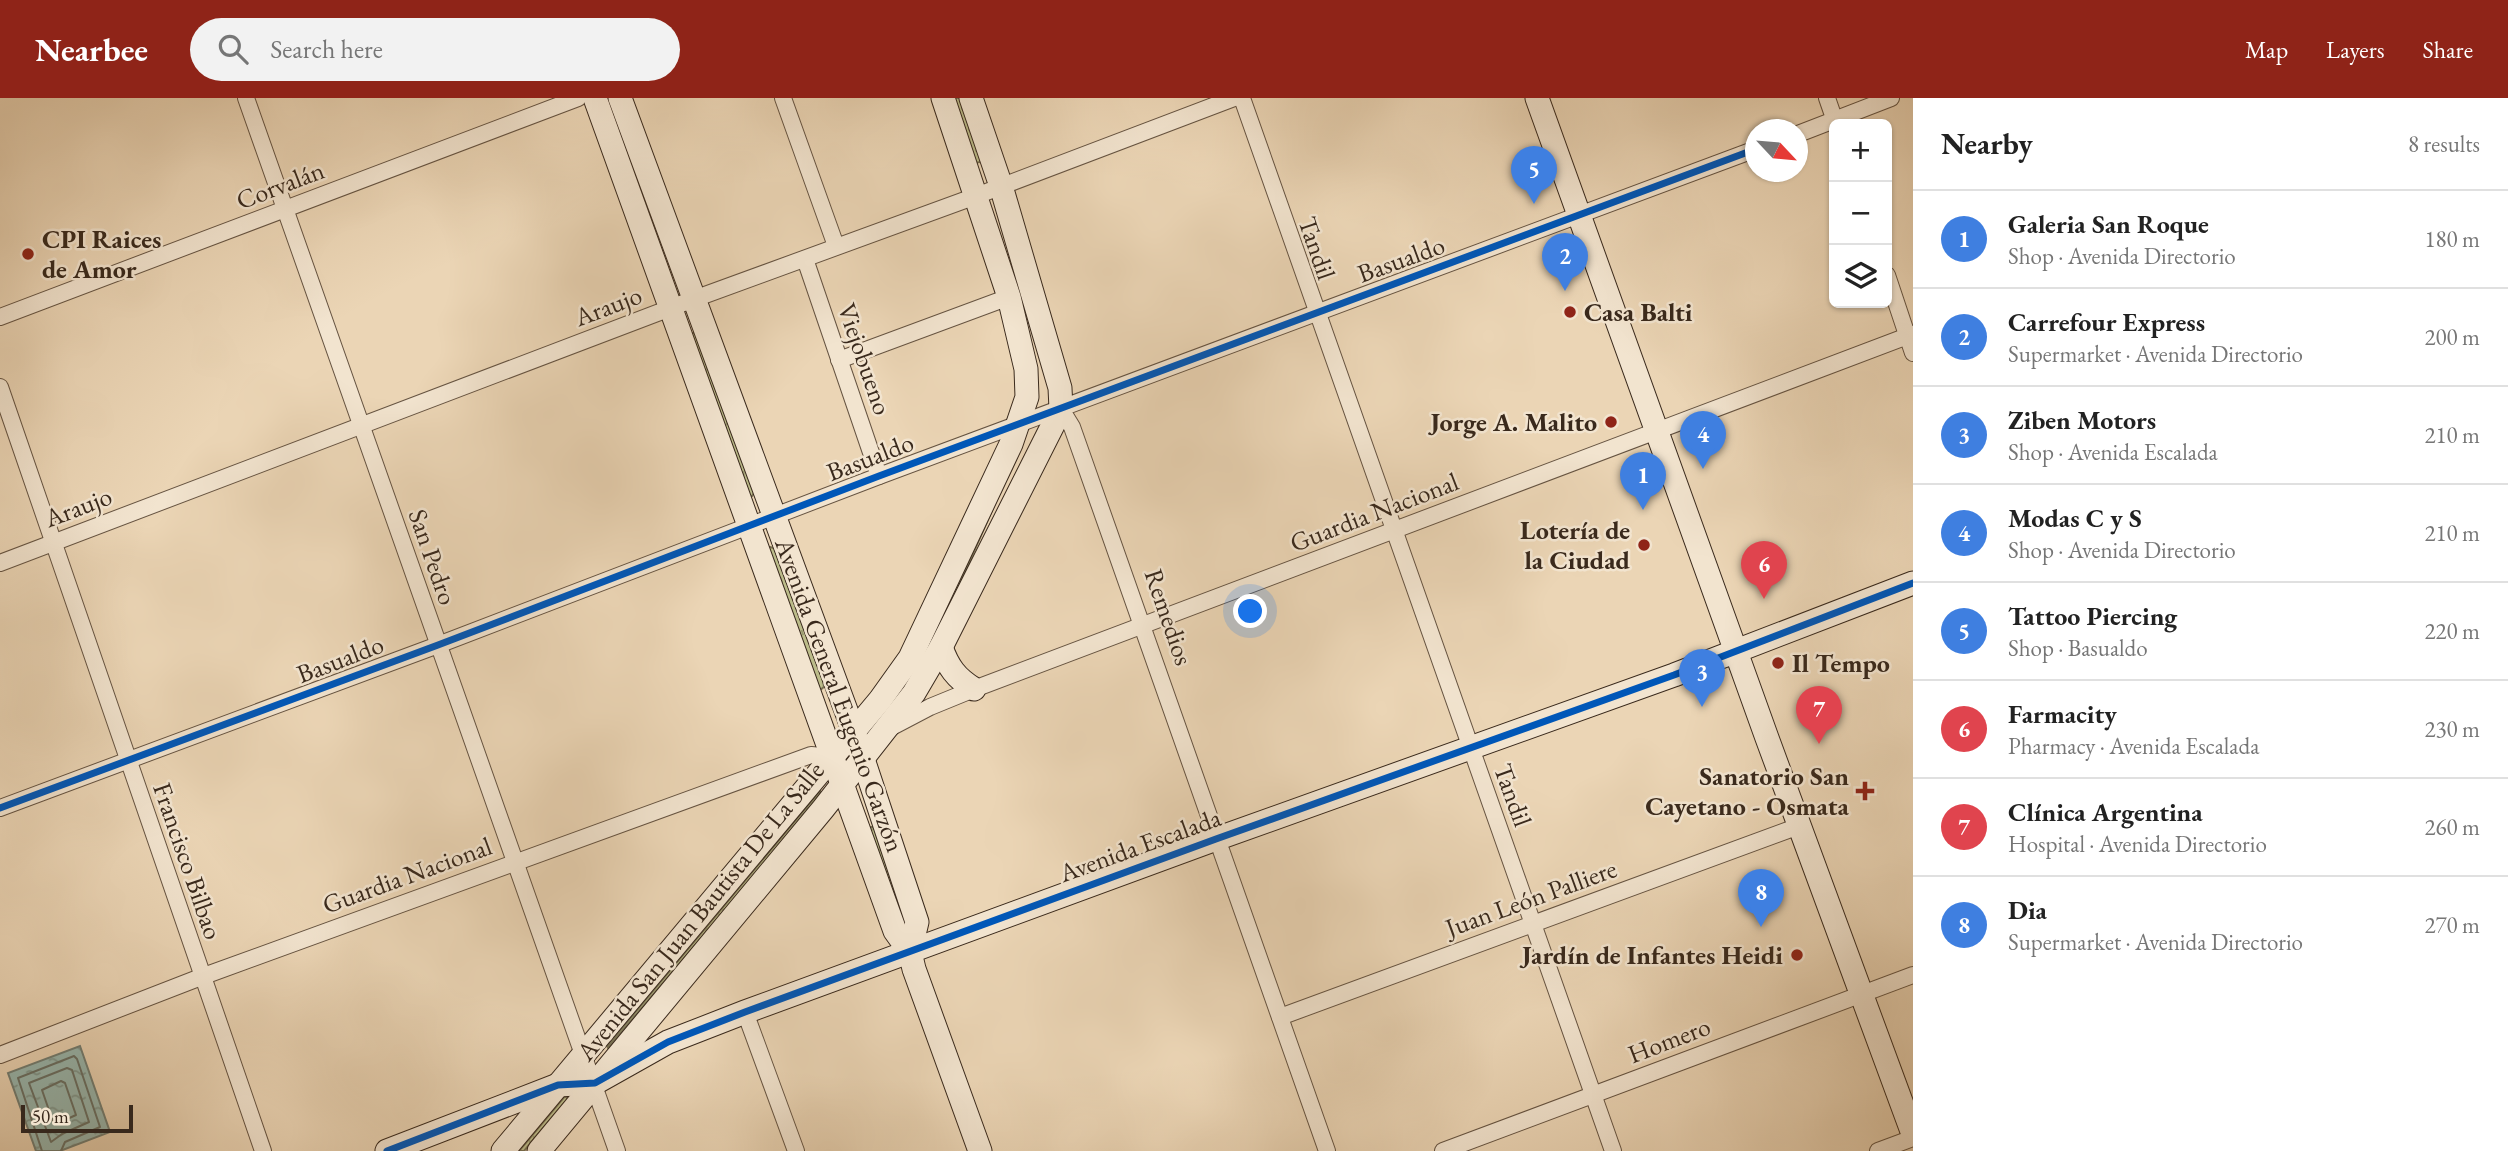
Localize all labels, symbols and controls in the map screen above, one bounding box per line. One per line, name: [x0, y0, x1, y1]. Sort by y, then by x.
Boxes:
search box: [190, 18, 680, 81]
text: Nearbee: [35, 28, 148, 71]
icon: search: [214, 30, 252, 68]
text: Search here: [270, 32, 383, 66]
text: Map: [2245, 34, 2288, 65]
text: Layers: [2326, 34, 2385, 65]
text: Share: [2423, 34, 2473, 65]
north arrow: [1745, 119, 1808, 182]
map controls: [1829, 119, 1892, 308]
button: +: [1829, 119, 1892, 182]
text: Nearby: [1941, 124, 2033, 163]
text: 8 results: [2408, 129, 2480, 159]
pin: 5: [1511, 146, 1557, 204]
street label: Corvalán: [231, 153, 329, 217]
button: −: [1829, 182, 1892, 245]
text: Galeria San Roque: [2008, 207, 2209, 241]
street label: Tandil: [1290, 212, 1344, 284]
place label: CPI Raices de Amor: [42, 222, 161, 286]
text: 1: [1958, 224, 1970, 254]
text: 180 m: [2424, 224, 2480, 254]
street label: Basualdo: [1353, 228, 1449, 290]
pin: 2: [1542, 233, 1588, 291]
text: Shop · Avenida Directorio: [2008, 241, 2236, 271]
button: layers: [1829, 245, 1892, 308]
marker: CPI Raices de Amor: [20, 246, 36, 262]
street label: Araujo: [569, 278, 647, 335]
place label: Casa Balti: [1584, 295, 1693, 329]
street label: Viejobueno: [830, 299, 900, 419]
marker: Casa Balti: [1562, 304, 1578, 320]
text: Carrefour Express: [2008, 305, 2205, 339]
text: 2: [1958, 322, 1970, 352]
text: 200 m: [2424, 322, 2480, 352]
text: Supermarket · Avenida Directorio: [2008, 339, 2303, 369]
text: Ziben Motors: [2008, 403, 2156, 437]
place label: Jorge A. Malito: [1427, 405, 1597, 439]
pin: 4: [1680, 411, 1726, 469]
marker: Jorge A. Malito: [1603, 414, 1619, 430]
text: 3: [1958, 420, 1970, 450]
text: 210 m: [2424, 420, 2480, 450]
street label: Basualdo: [822, 425, 918, 489]
text: Shop · Avenida Escalada: [2008, 437, 2218, 467]
pin: 1: [1620, 452, 1666, 510]
street label: Guardia Nacional: [1285, 464, 1463, 560]
street label: Araujo: [39, 479, 117, 536]
text: Modas C y S: [2008, 501, 2142, 535]
street label: San Pedro: [401, 505, 465, 609]
place label: Lotería de la Ciudad: [1520, 513, 1631, 577]
text: 4: [1958, 518, 1970, 548]
text: 210 m: [2424, 518, 2480, 548]
street label: Avenida General Eugenio Garzón: [767, 532, 913, 857]
text: Shop · Avenida Directorio: [2008, 535, 2236, 565]
marker: Lotería de la Ciudad: [1636, 537, 1652, 553]
pin: 6: [1741, 541, 1787, 599]
street label: Remedios: [1137, 564, 1201, 670]
your location: [1233, 594, 1267, 628]
text: Tattoo Piercing: [2008, 599, 2177, 633]
text: 5: [1958, 616, 1970, 646]
text: 220 m: [2424, 616, 2480, 646]
street label: Basualdo: [292, 627, 388, 691]
text: Shop · Basualdo: [2008, 633, 2148, 663]
place label: Il Tempo: [1792, 646, 1890, 680]
pin: 3: [1679, 649, 1725, 707]
marker: Il Tempo: [1770, 655, 1786, 671]
pin: 7: [1796, 686, 1842, 744]
text: Farmacity: [2008, 697, 2117, 731]
text: 6: [1958, 714, 1970, 744]
text: 230 m: [2424, 714, 2480, 744]
text: Pharmacy · Avenida Escalada: [2008, 731, 2259, 761]
street label: Avenida San Juan Bautista De La Salle: [568, 754, 831, 1069]
street label: Tandil: [1486, 759, 1540, 831]
place label: Sanatorio San Cayetano - Osmata: [1645, 759, 1850, 823]
street label: Francisco Bilbao: [145, 778, 231, 944]
marker: Sanatorio San Cayetano - Osmata: [1855, 781, 1875, 801]
text: Clínica Argentina: [2008, 795, 2203, 829]
street label: Avenida Escalada: [1054, 800, 1226, 890]
text: 7: [1958, 812, 1970, 842]
text: 260 m: [2424, 812, 2480, 842]
street label: Guardia Nacional: [318, 829, 496, 921]
text: Hospital · Avenida Directorio: [2008, 829, 2267, 859]
street label: Juan León Palliere: [1439, 851, 1621, 945]
pin: 8: [1738, 869, 1784, 927]
text: Dia: [2008, 893, 2047, 927]
text: 8: [1958, 910, 1970, 940]
text: 270 m: [2424, 910, 2480, 940]
text: Supermarket · Avenida Directorio: [2008, 927, 2303, 957]
place label: Jardín de Infantes Heidi: [1519, 938, 1783, 972]
marker: Jardín de Infantes Heidi: [1789, 947, 1805, 963]
street label: Homero: [1623, 1009, 1715, 1071]
scale bar: [21, 1102, 133, 1134]
text: 50 m: [32, 1104, 69, 1129]

